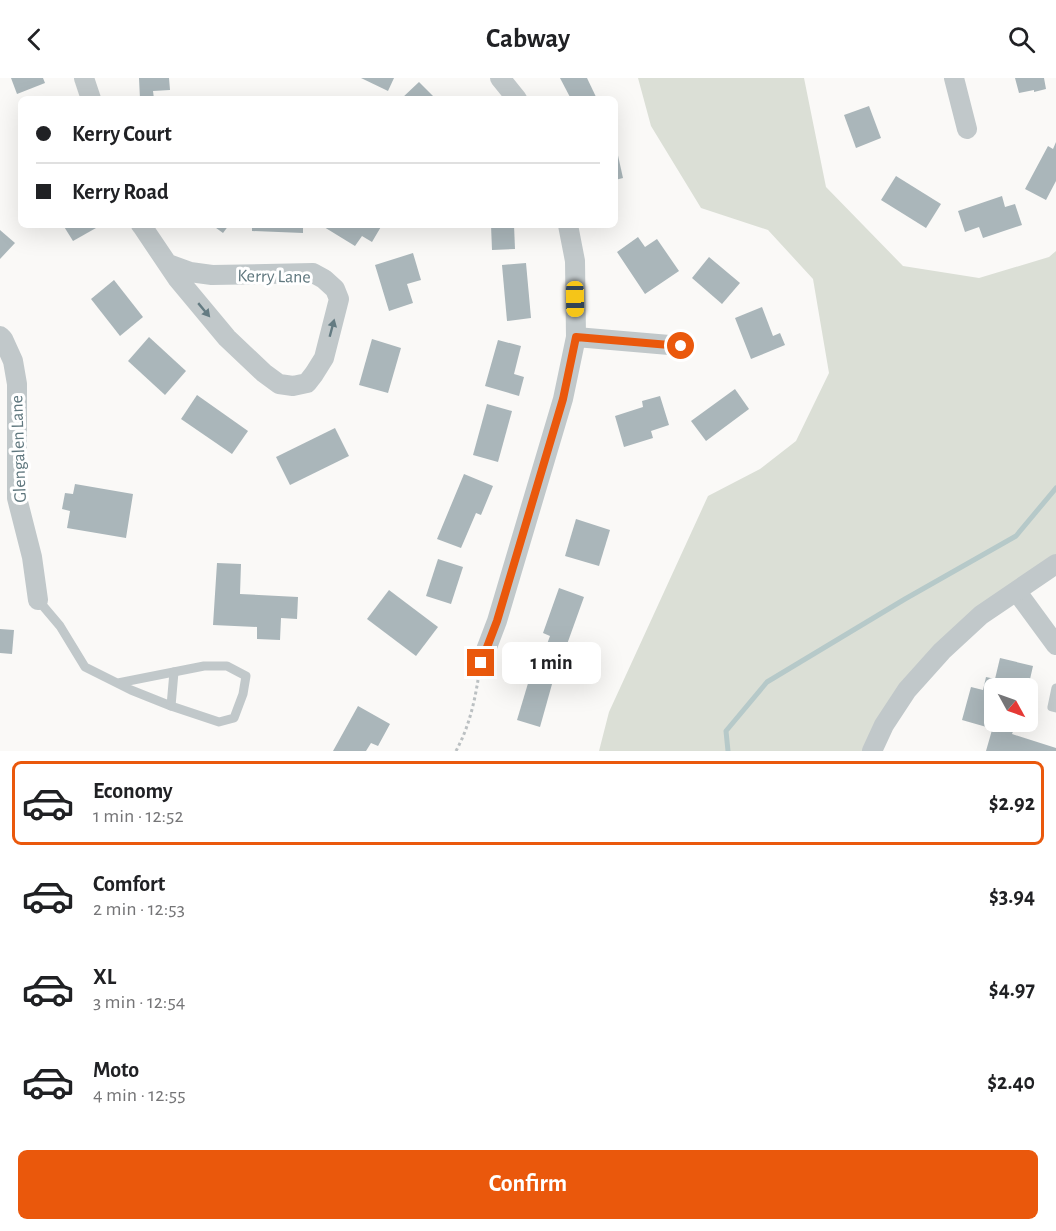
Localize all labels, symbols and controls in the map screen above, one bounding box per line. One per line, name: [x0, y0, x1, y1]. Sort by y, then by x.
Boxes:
icon: back: [18, 23, 51, 56]
icon: search: [1005, 23, 1038, 56]
text: Cabway: [486, 25, 570, 52]
text: Kerry Court: [72, 123, 172, 145]
text: Kerry Road: [72, 181, 169, 203]
street label: Kerry Lane: [237, 267, 311, 287]
car: [566, 281, 584, 317]
one-way arrow: [198, 302, 211, 318]
one-way arrow: [327, 319, 337, 337]
route start: [667, 332, 694, 359]
street label: Glengalen Lane: [8, 395, 30, 503]
callout: 1 min: [502, 642, 601, 684]
route end: [467, 649, 494, 676]
text: 1 min: [530, 653, 573, 673]
north arrow: [984, 678, 1038, 732]
map controls: [984, 678, 1038, 732]
icon: car: [21, 776, 75, 830]
text: Economy: [93, 780, 173, 802]
text: $2.92: [989, 792, 1035, 814]
text: 1 min · 12:52: [93, 806, 184, 826]
icon: car: [21, 869, 75, 923]
text: Comfort: [93, 873, 165, 895]
text: $3.94: [989, 885, 1035, 907]
text: 2 min · 12:53: [93, 899, 185, 919]
icon: car: [21, 962, 75, 1016]
text: XL: [93, 966, 116, 988]
text: $4.97: [989, 978, 1035, 1000]
text: 3 min · 12:54: [93, 992, 185, 1012]
icon: car: [21, 1055, 75, 1109]
text: Moto: [93, 1059, 139, 1081]
text: $2.40: [987, 1071, 1035, 1093]
text: 4 min · 12:55: [93, 1085, 186, 1105]
button: Confirm: [18, 1150, 1038, 1219]

